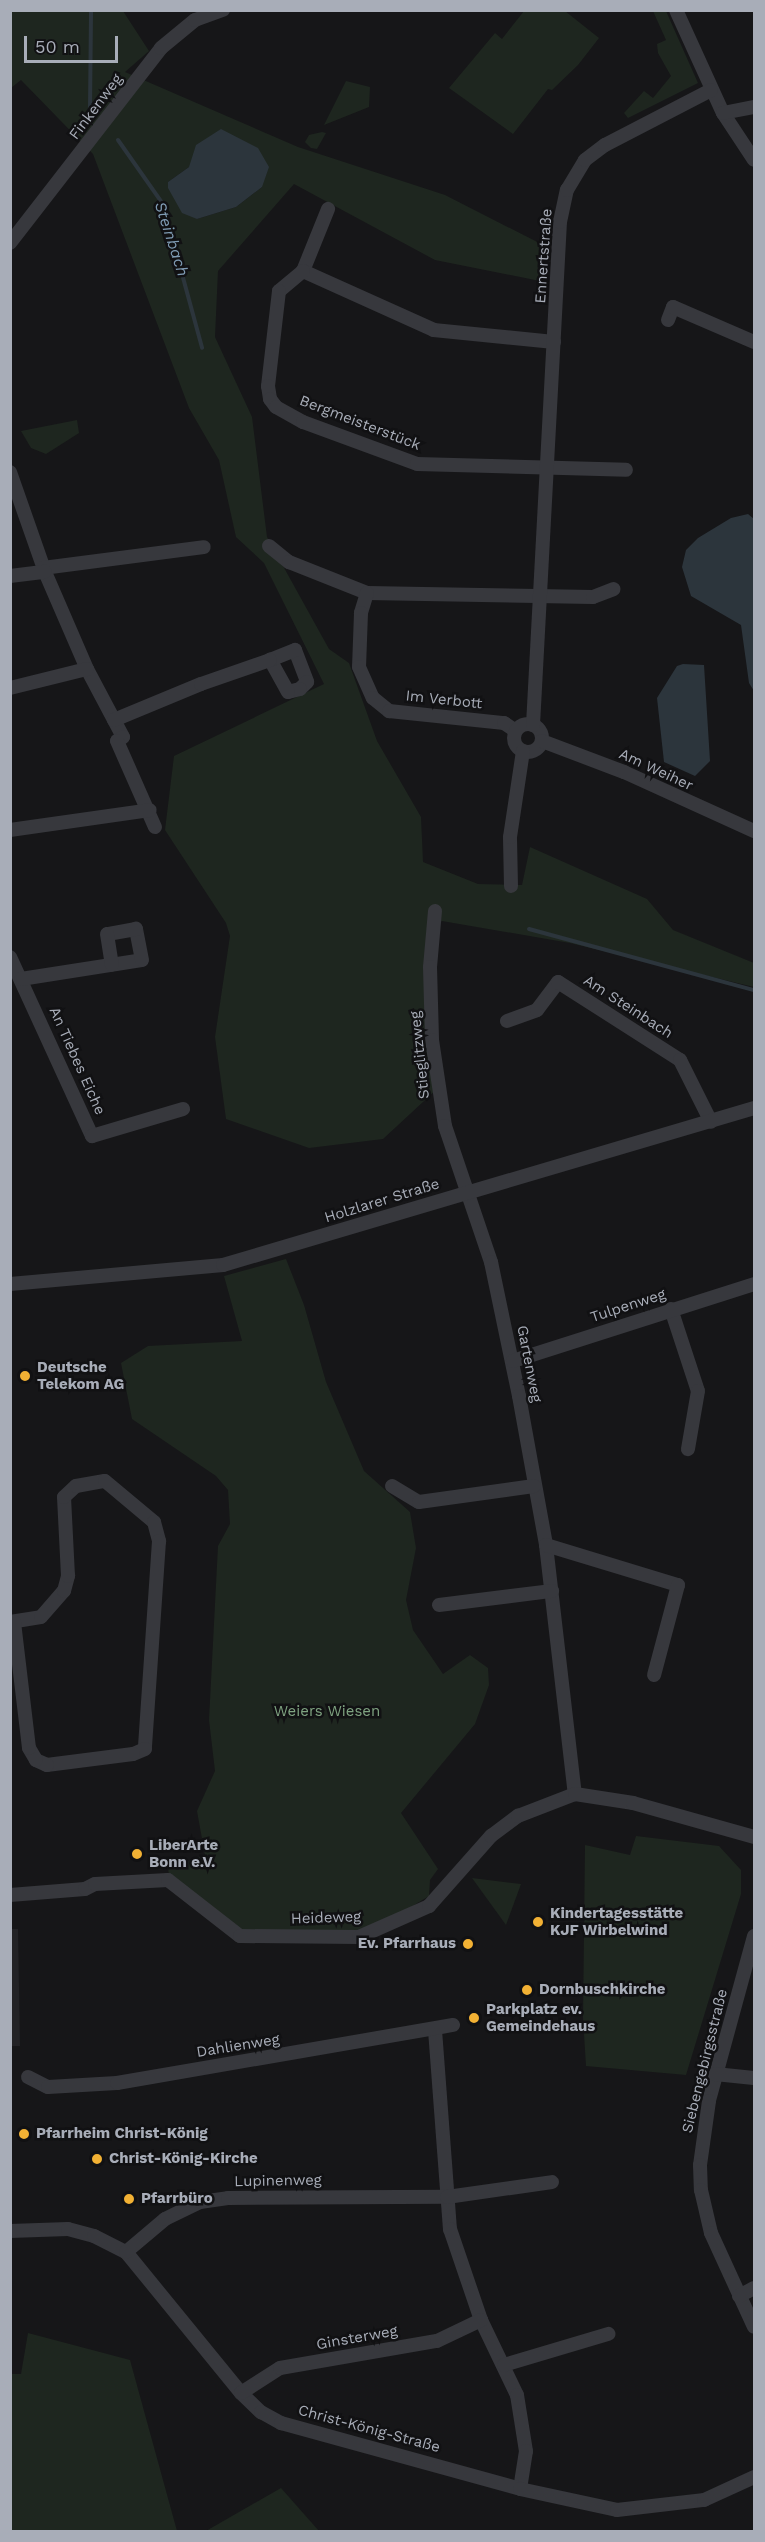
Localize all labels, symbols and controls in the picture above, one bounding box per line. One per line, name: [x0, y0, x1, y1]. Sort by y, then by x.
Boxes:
scale bar: [27, 24, 122, 62]
text: 50 m: [35, 36, 80, 57]
street label: Finkenweg: [66, 71, 126, 143]
water label: Steinbach: [150, 199, 192, 279]
street label: Ennertstraße: [532, 208, 556, 304]
street label: Bergmeisterstück: [297, 392, 423, 454]
street label: Im Verbott: [405, 687, 483, 713]
street label: Am Weiher: [616, 745, 696, 795]
street label: Am Steinbach: [580, 971, 676, 1043]
street label: An Tiebes Eiche: [45, 1004, 109, 1118]
street label: Stieglitzweg: [406, 1010, 434, 1100]
street label: Holzlarer Straße: [322, 1175, 442, 1227]
street label: Tulpenweg: [588, 1285, 668, 1327]
street label: Gartenweg: [513, 1324, 545, 1404]
place label: Deutsche Telekom AG: [37, 1358, 125, 1393]
marker: Deutsche Telekom AG: [18, 1369, 32, 1383]
park label: Weiers Wiesen: [274, 1703, 380, 1721]
place label: LiberArte Bonn e.V.: [149, 1836, 218, 1871]
marker: LiberArte Bonn e.V.: [130, 1847, 144, 1861]
place label: Kindertagesstätte KJF Wirbelwind: [550, 1904, 683, 1939]
street label: Heideweg: [291, 1908, 361, 1928]
marker: Kindertagesstätte KJF Wirbelwind: [531, 1915, 545, 1929]
place label: Ev. Pfarrhaus: [358, 1935, 456, 1953]
marker: Ev. Pfarrhaus: [461, 1937, 475, 1951]
place label: Dornbuschkirche: [539, 1981, 665, 1999]
marker: Dornbuschkirche: [520, 1983, 534, 1997]
street label: Siebengebirgsstraße: [678, 1987, 732, 2135]
place label: Parkplatz ev. Gemeindehaus: [486, 2000, 595, 2035]
marker: Parkplatz ev. Gemeindehaus: [467, 2011, 481, 2025]
street label: Dahlienweg: [195, 2031, 281, 2061]
place label: Pfarrheim Christ-König: [36, 2125, 208, 2143]
marker: Pfarrheim Christ-König: [17, 2127, 31, 2141]
place label: Christ-König-Kirche: [109, 2150, 258, 2168]
marker: Christ-König-Kirche: [90, 2152, 104, 2166]
street label: Lupinenweg: [234, 2171, 322, 2191]
place label: Pfarrbüro: [141, 2190, 213, 2208]
marker: Pfarrbüro: [122, 2192, 136, 2206]
street label: Ginsterweg: [315, 2322, 399, 2354]
street label: Christ-König-Straße: [296, 2401, 442, 2457]

